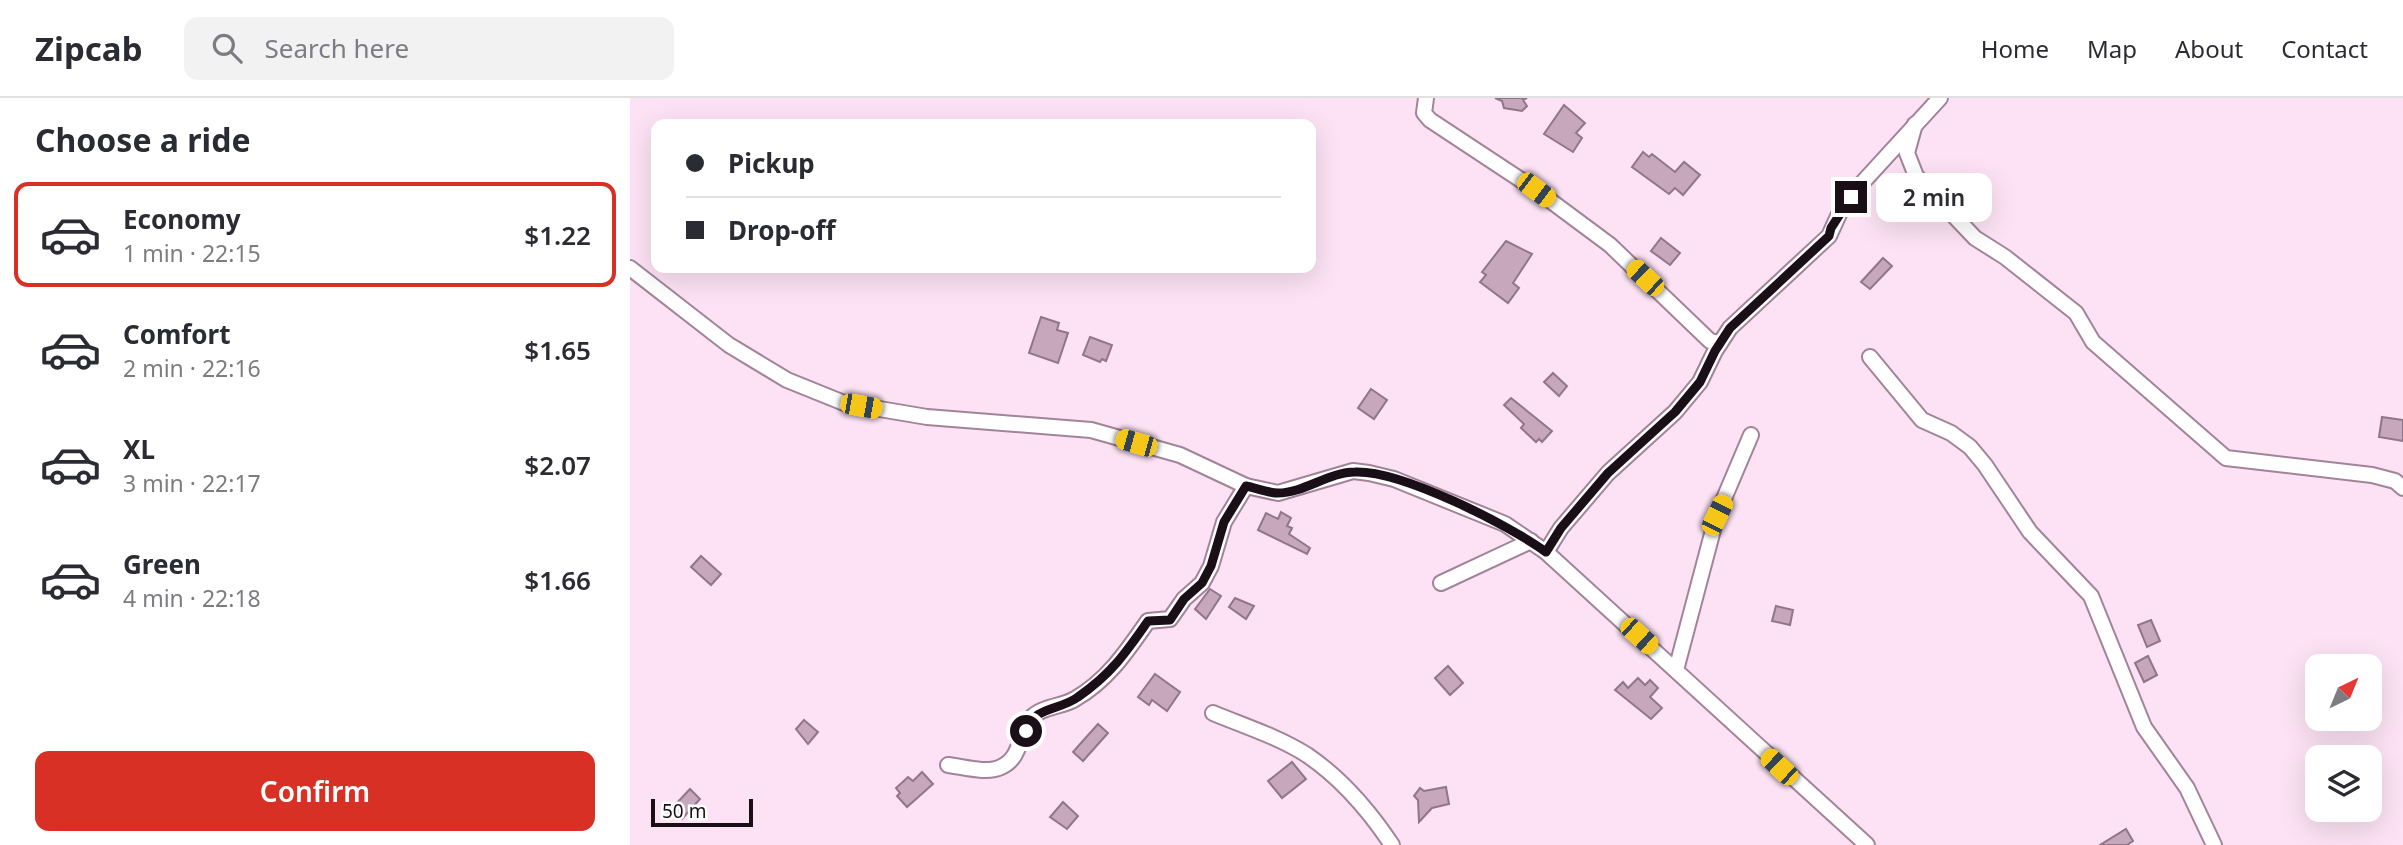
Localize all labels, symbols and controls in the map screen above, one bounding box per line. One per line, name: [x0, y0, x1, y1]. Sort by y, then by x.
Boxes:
search box: [184, 17, 674, 80]
text: Zipcab: [35, 26, 142, 71]
icon: search: [208, 29, 246, 67]
text: Search here: [264, 30, 409, 66]
text: Home: [1981, 32, 2049, 65]
text: Map: [2087, 32, 2137, 65]
text: About: [2175, 32, 2243, 65]
text: Contact: [2281, 32, 2368, 65]
text: Choose a ride: [35, 118, 251, 161]
text: Pickup: [728, 145, 815, 181]
car: [1513, 169, 1560, 211]
callout: 2 min: [1876, 172, 1991, 222]
route end: [1835, 181, 1867, 213]
text: 2 min: [1903, 181, 1965, 213]
text: Economy: [123, 201, 241, 237]
icon: car: [39, 203, 102, 266]
text: Drop-off: [728, 212, 835, 248]
text: $1.22: [524, 217, 591, 253]
text: 1 min · 22:15: [123, 237, 261, 269]
car: [1623, 256, 1668, 300]
text: Comfort: [123, 316, 231, 352]
icon: car: [39, 318, 102, 381]
text: $1.65: [524, 332, 591, 368]
text: 2 min · 22:16: [123, 352, 261, 384]
car: [839, 392, 884, 420]
car: [1113, 427, 1160, 459]
text: XL: [123, 431, 155, 467]
icon: car: [39, 433, 102, 496]
text: $2.07: [524, 447, 591, 483]
text: 3 min · 22:17: [123, 467, 261, 499]
car: [1699, 492, 1736, 538]
text: Green: [123, 546, 201, 582]
icon: car: [39, 548, 102, 611]
text: $1.66: [524, 562, 591, 598]
text: 4 min · 22:18: [123, 582, 261, 614]
car: [1617, 614, 1662, 658]
north arrow: [2305, 654, 2382, 732]
map controls: [2305, 654, 2382, 822]
route start: [1010, 715, 1042, 747]
car: [1757, 745, 1802, 789]
button: layers: [2305, 745, 2382, 822]
button: Confirm: [35, 751, 595, 831]
scale bar: [651, 796, 752, 828]
text: 50 m: [662, 798, 706, 824]

